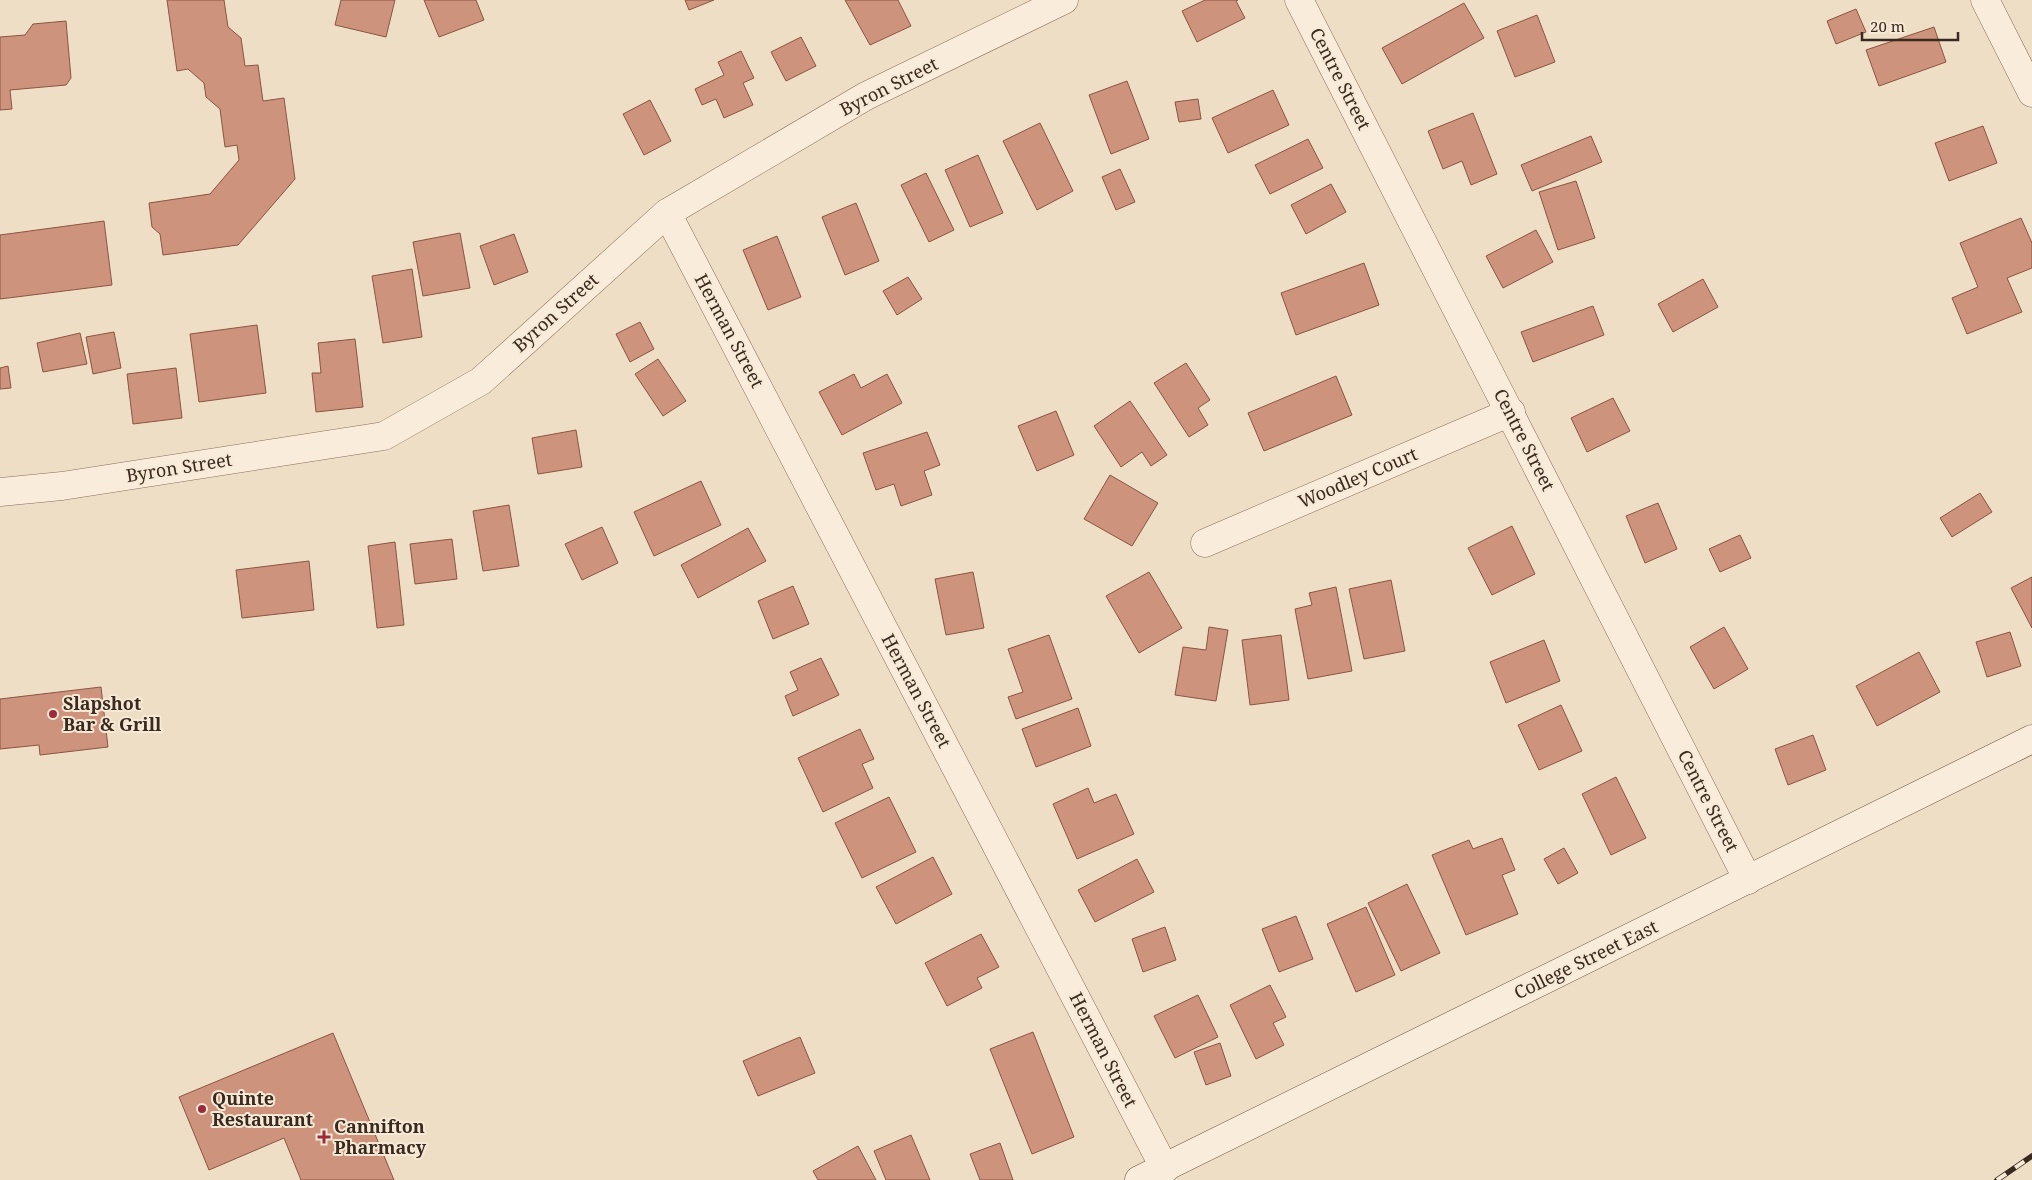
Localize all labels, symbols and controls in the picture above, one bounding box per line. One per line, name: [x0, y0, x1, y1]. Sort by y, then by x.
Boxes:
scale bar: [1862, 10, 1958, 42]
text: 20 m: [1870, 16, 1905, 36]
street label: Centre Street: [1305, 23, 1377, 134]
street label: Byron Street: [835, 51, 942, 121]
street label: Byron Street: [508, 268, 603, 357]
street label: Herman Street: [690, 269, 770, 392]
street label: Centre Street: [1489, 384, 1561, 495]
street label: Woodley Court: [1294, 441, 1421, 513]
street label: Byron Street: [124, 447, 234, 487]
street label: Herman Street: [877, 629, 957, 752]
place label: Slapshot Bar & Grill: [63, 691, 162, 736]
marker: Slapshot Bar & Grill: [47, 708, 59, 720]
street label: Centre Street: [1673, 745, 1745, 856]
street label: College Street East: [1510, 914, 1661, 1004]
street label: Herman Street: [1065, 988, 1143, 1111]
place label: Quinte Restaurant: [212, 1086, 313, 1131]
marker: Quinte Restaurant: [196, 1103, 208, 1115]
place label: Cannifton Pharmacy: [334, 1114, 427, 1159]
marker: Cannifton Pharmacy: [318, 1131, 330, 1143]

